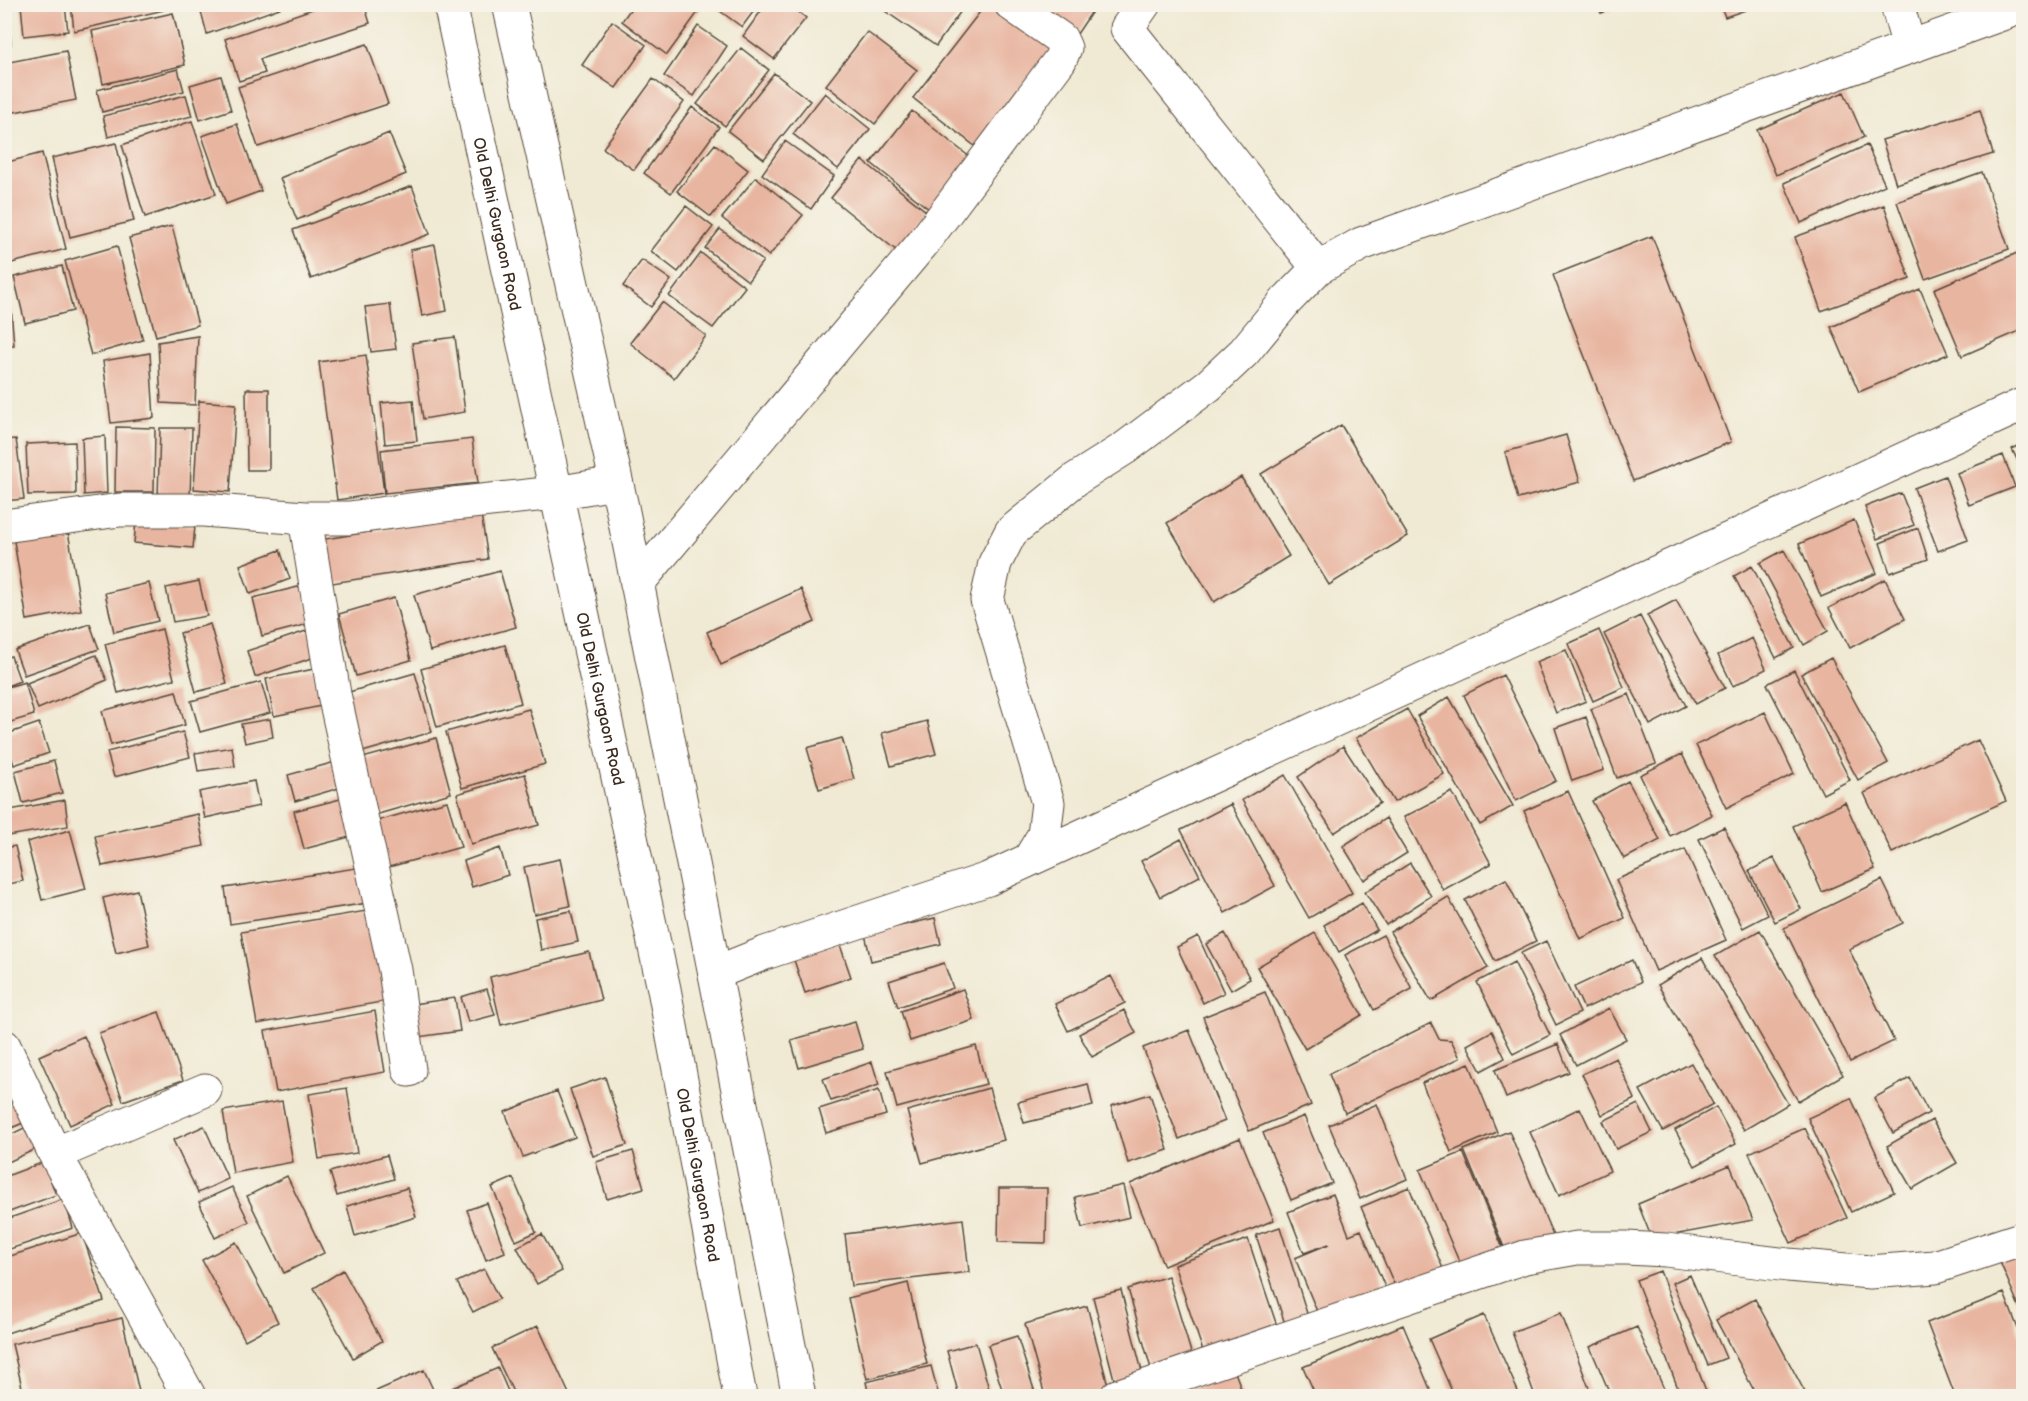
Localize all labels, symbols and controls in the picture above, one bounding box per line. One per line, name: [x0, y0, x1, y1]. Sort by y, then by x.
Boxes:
street label: Old Delhi Gurgaon Road: [468, 136, 524, 312]
street label: Old Delhi Gurgaon Road: [571, 611, 628, 787]
street label: Old Delhi Gurgaon Road: [672, 1087, 723, 1264]

